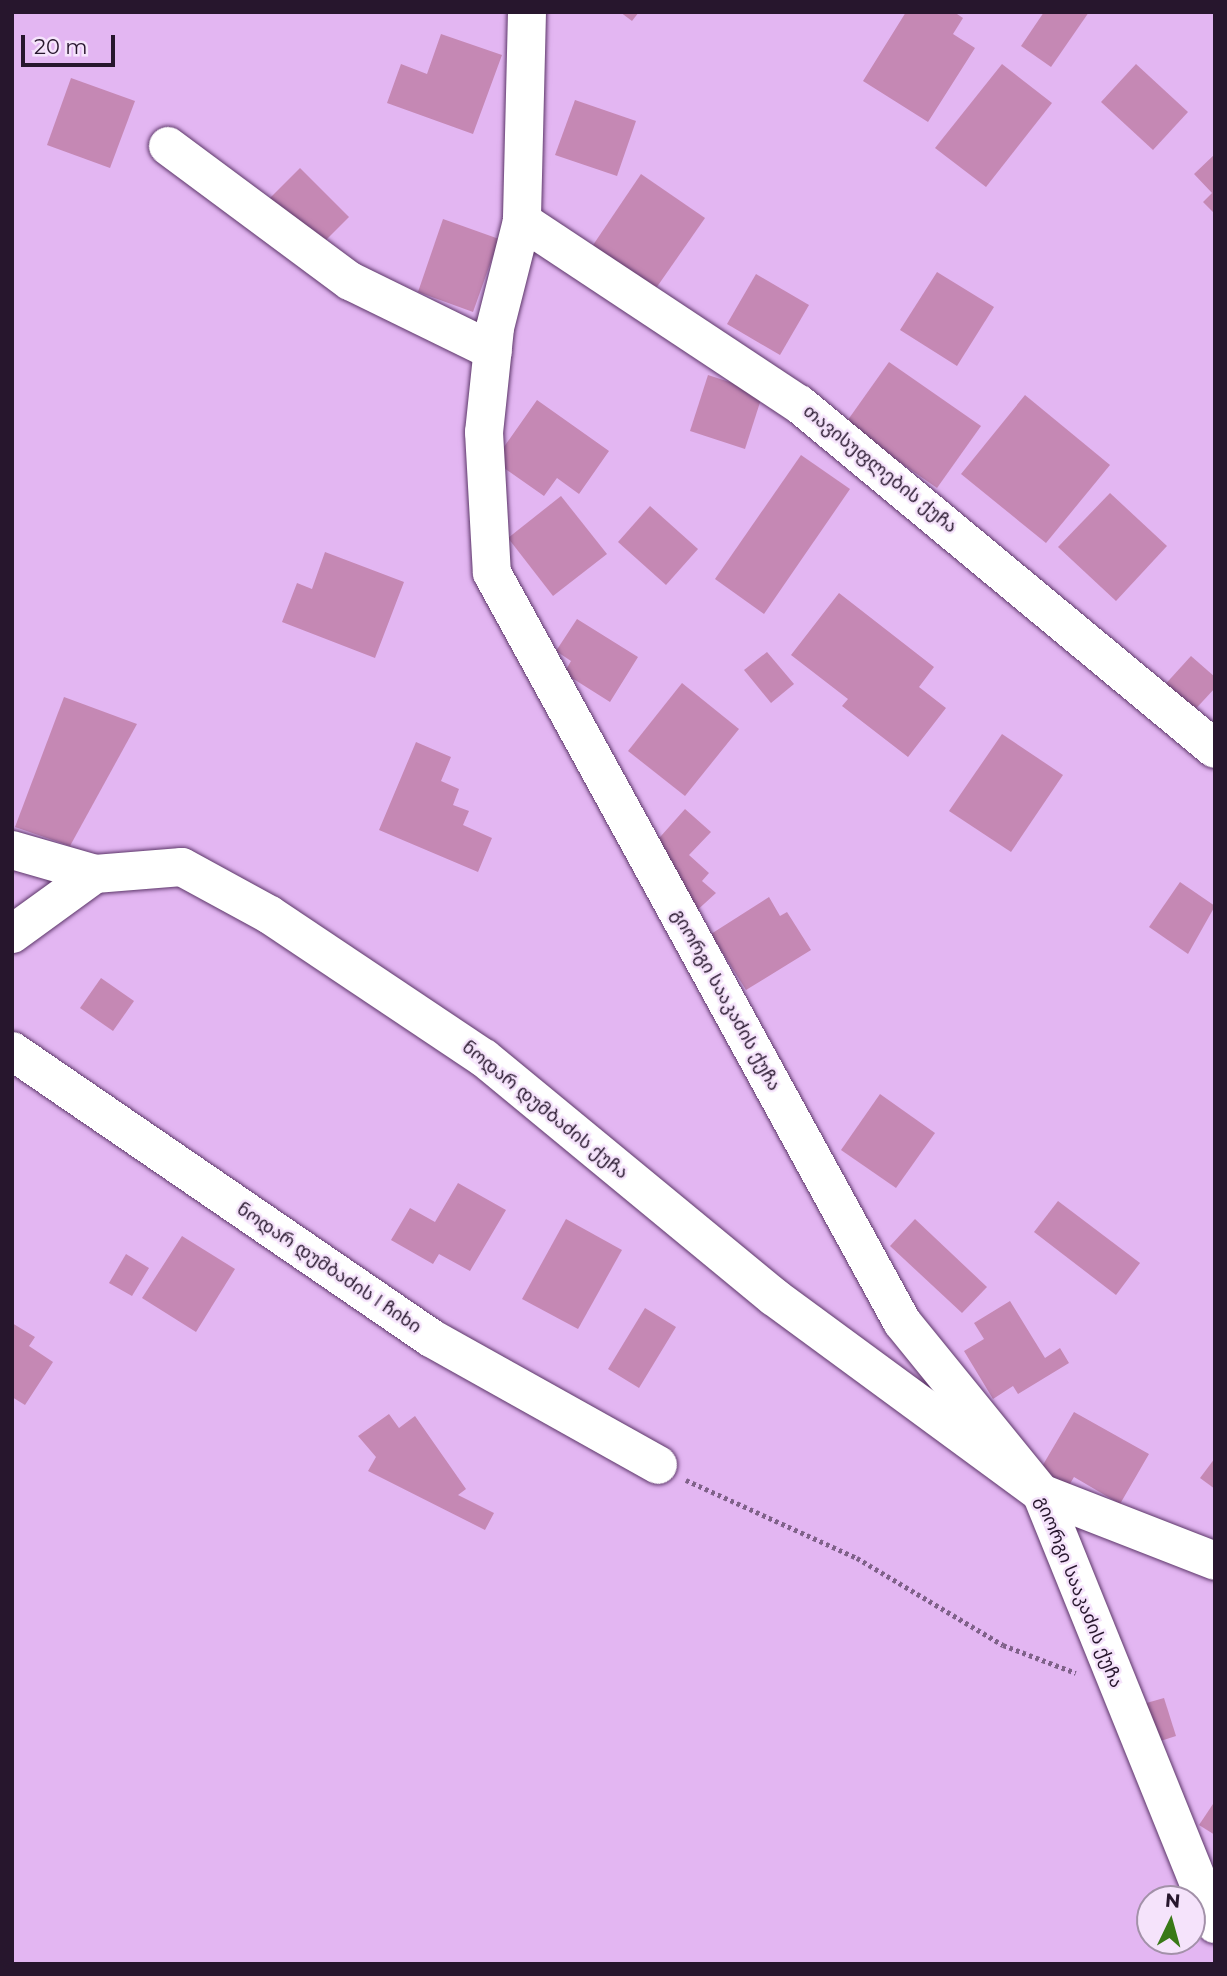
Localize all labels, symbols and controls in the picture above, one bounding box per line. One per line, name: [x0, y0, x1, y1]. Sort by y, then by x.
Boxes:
scale bar: [24, 21, 119, 65]
text: 20 m: [34, 34, 88, 59]
street label: თავისუფლების ქუჩა: [799, 400, 961, 538]
street label: გიორგი სააკაძის ქუჩა: [667, 905, 785, 1095]
street label: ნოდარ დუმბაძის ქუჩა: [458, 1036, 632, 1184]
street label: ნოდარ დუმბაძის I ჩიხი: [233, 1198, 425, 1338]
street label: გიორგი სააკაძის ქუჩა: [1031, 1493, 1127, 1691]
north arrow: [1136, 1885, 1206, 1955]
text: N: [1164, 1888, 1181, 1913]

